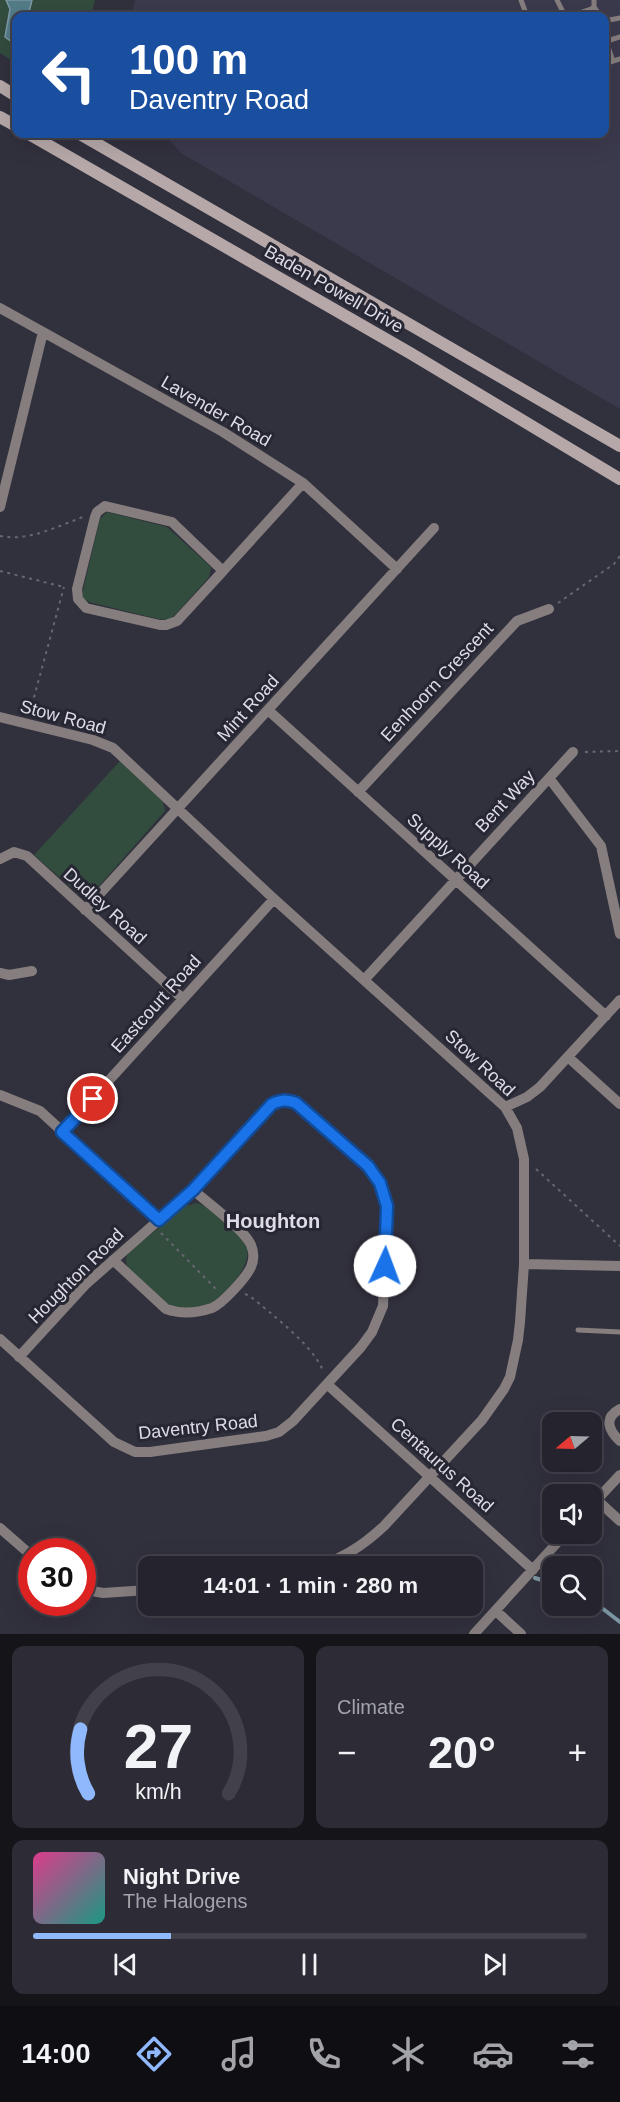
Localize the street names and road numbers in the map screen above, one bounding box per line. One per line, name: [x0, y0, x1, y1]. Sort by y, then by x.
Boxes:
street label: Baden Powell Drive: [261, 241, 407, 337]
street label: Lavender Road: [158, 372, 274, 450]
street label: Eenhoorn Crescent: [377, 618, 497, 746]
street label: Mint Road: [213, 671, 283, 745]
street label: Stow Road: [18, 696, 108, 738]
street label: Bent Way: [471, 766, 539, 836]
street label: Supply Road: [403, 809, 493, 893]
street label: Dudley Road: [60, 864, 150, 948]
street label: Eastcourt Road: [107, 951, 205, 1057]
street label: Stow Road: [441, 1026, 519, 1100]
street label: Houghton Road: [24, 1224, 128, 1328]
street label: Daventry Road: [137, 1411, 259, 1443]
street label: Centaurus Road: [387, 1414, 497, 1516]

